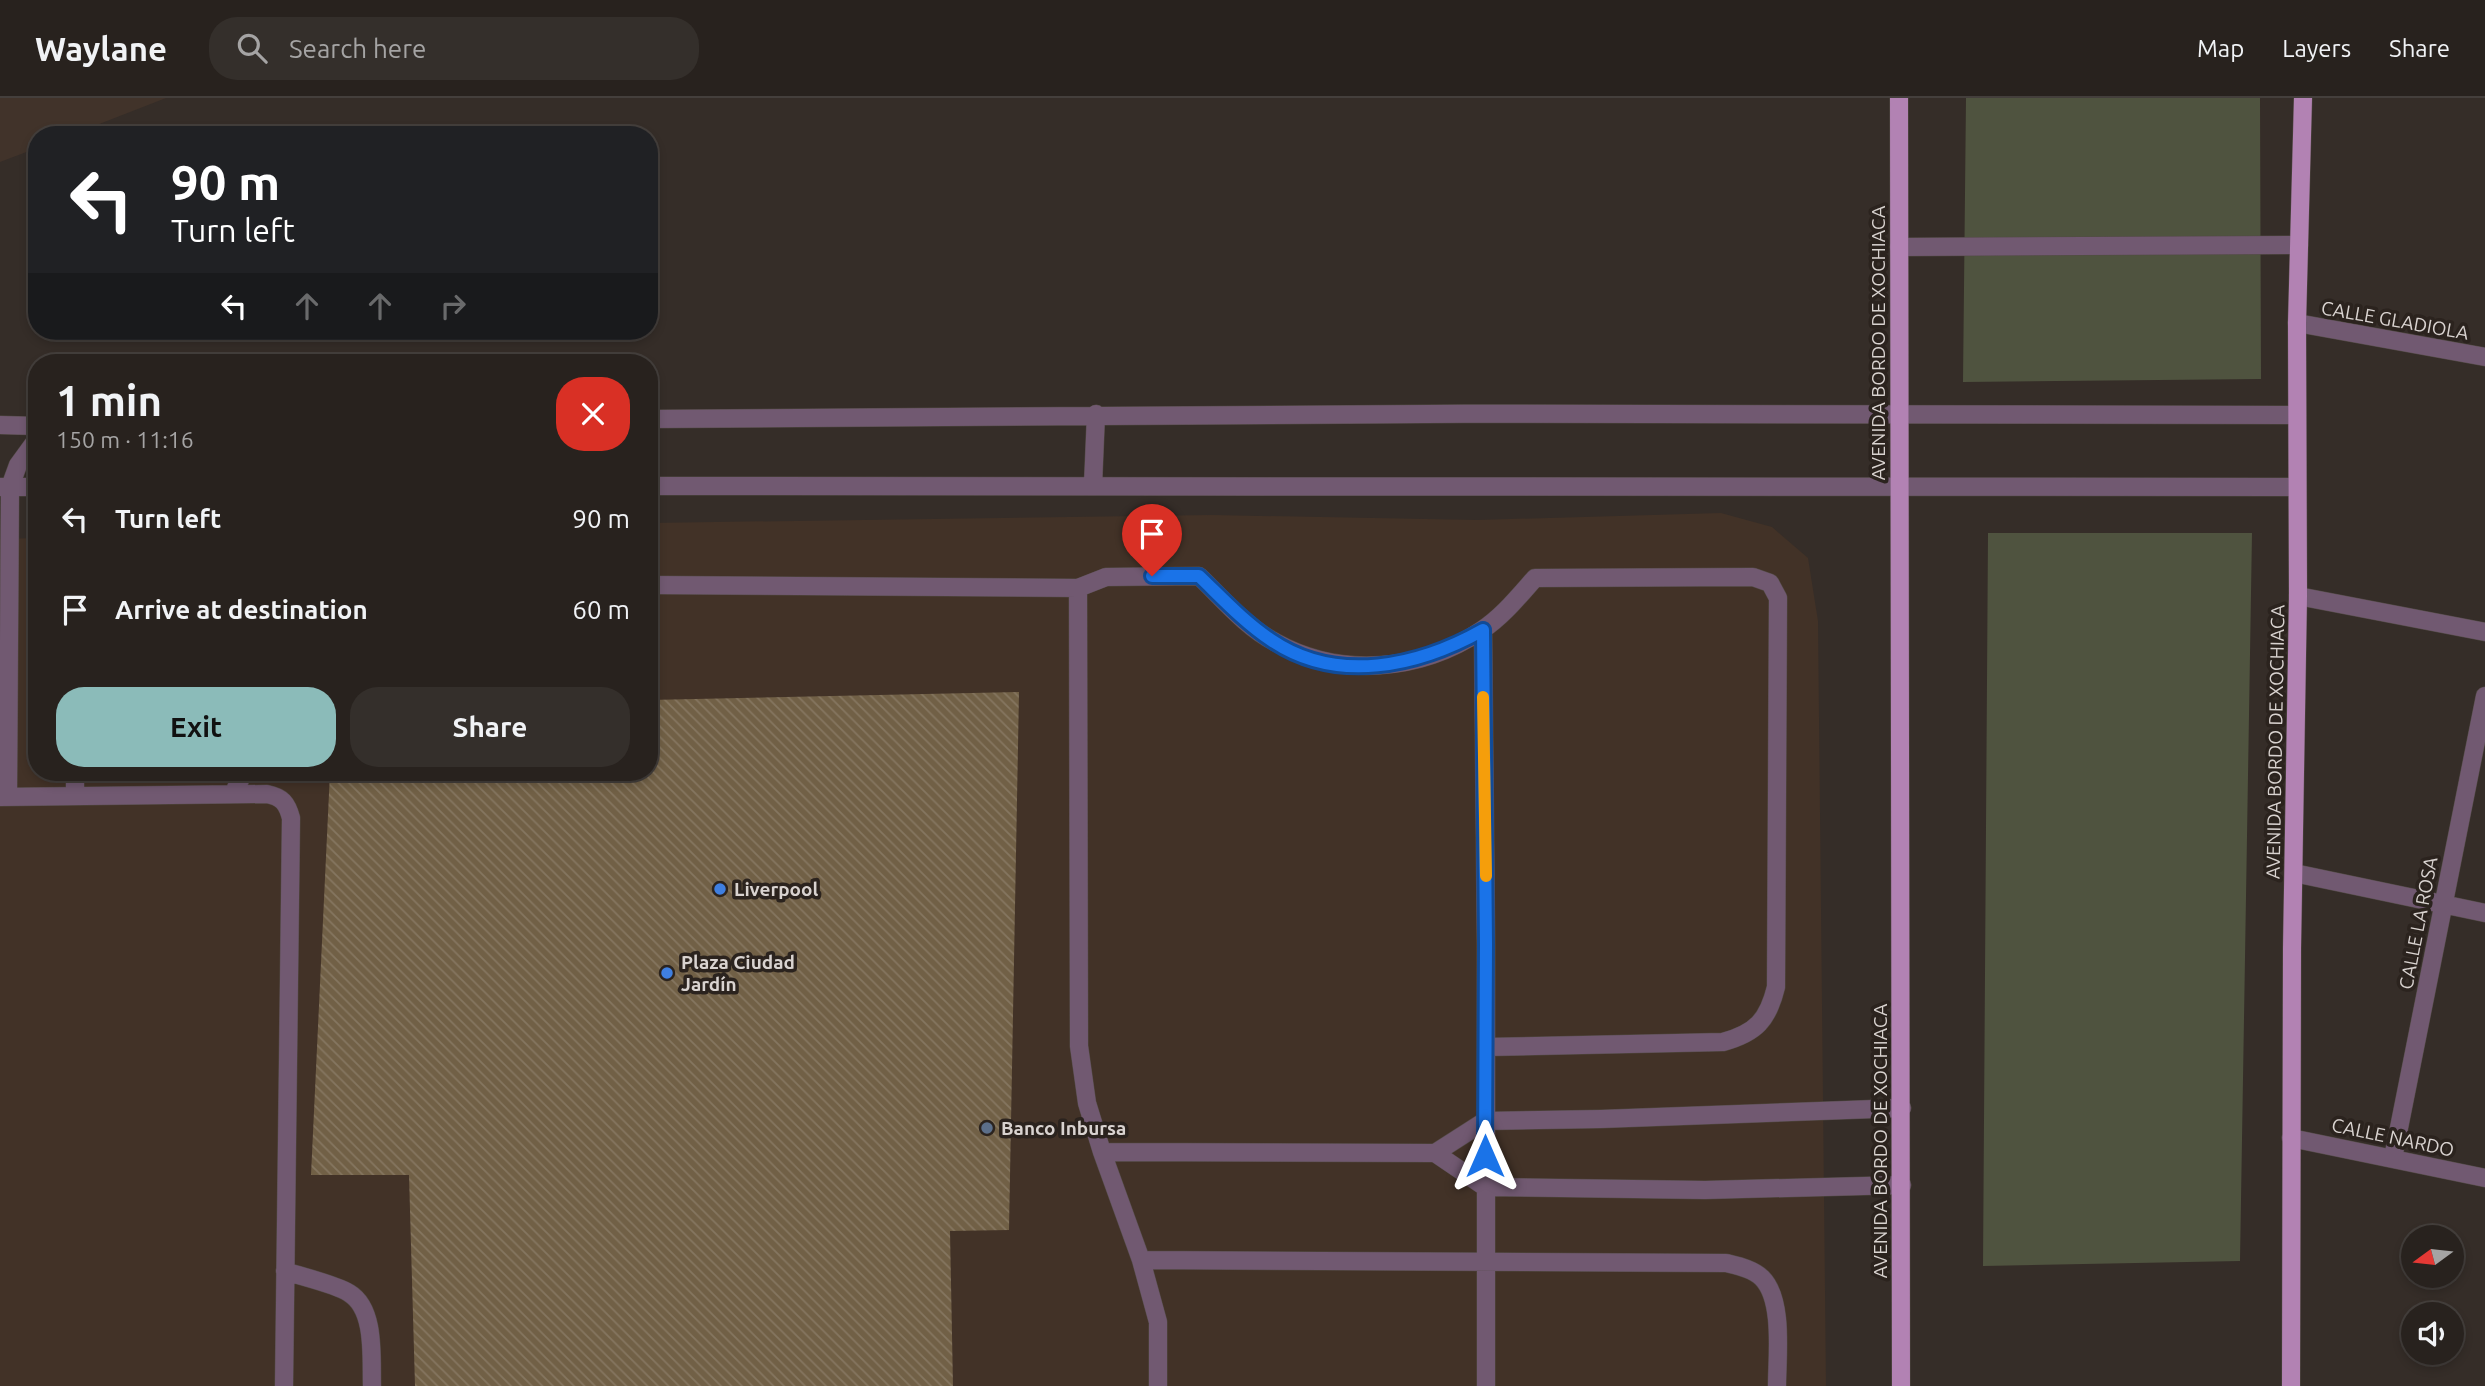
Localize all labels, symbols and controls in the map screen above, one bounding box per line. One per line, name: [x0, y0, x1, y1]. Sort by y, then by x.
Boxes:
search box: [209, 17, 699, 80]
icon: search: [233, 29, 271, 67]
text: Waylane: [35, 30, 167, 67]
text: Search here: [289, 34, 426, 63]
text: Map: [2197, 35, 2244, 62]
text: Layers: [2282, 35, 2351, 62]
text: Share: [2389, 35, 2450, 62]
icon: left: [56, 154, 147, 245]
text: 90 m: [171, 154, 280, 209]
street label: AVENIDA BORDO DE XOCHIACA: [1867, 205, 1889, 480]
text: Turn left: [171, 212, 295, 248]
icon: left: [215, 287, 253, 325]
icon: ahead: [288, 287, 326, 325]
icon: ahead: [361, 287, 399, 325]
icon: right: [434, 287, 472, 325]
street label: CALLE GLADIOLA: [2319, 296, 2471, 344]
text: 1 min: [56, 377, 162, 424]
button: close: [556, 377, 630, 451]
text: 150 m · 11:16: [56, 427, 194, 452]
icon: left: [56, 500, 94, 538]
text: Turn left: [115, 504, 221, 533]
text: 90 m: [572, 504, 630, 533]
pin: [1122, 504, 1182, 576]
icon: arrive: [1133, 515, 1171, 553]
icon: arrive: [56, 591, 94, 629]
text: Arrive at destination: [115, 595, 368, 624]
text: 60 m: [572, 595, 630, 624]
street label: AVENIDA BORDO DE XOCHIACA: [2262, 604, 2288, 879]
button: Exit: [56, 687, 336, 767]
button: Share: [350, 687, 630, 767]
street label: CALLE LA ROSA: [2394, 854, 2442, 991]
place label: Liverpool: [734, 878, 818, 900]
marker: Liverpool: [712, 881, 728, 897]
place label: Plaza Ciudad Jardín: [681, 951, 795, 995]
marker: Plaza Ciudad Jardín: [659, 965, 675, 981]
street label: AVENIDA BORDO DE XOCHIACA: [1869, 1003, 1891, 1278]
street label: CALLE NARDO: [2330, 1113, 2456, 1161]
place label: Banco Inbursa: [1001, 1117, 1126, 1139]
position arrow: [1448, 1119, 1522, 1193]
marker: Banco Inbursa: [979, 1120, 995, 1136]
north arrow: [2401, 1225, 2464, 1288]
map controls: [2401, 1225, 2464, 1365]
button: sound: [2401, 1302, 2464, 1365]

